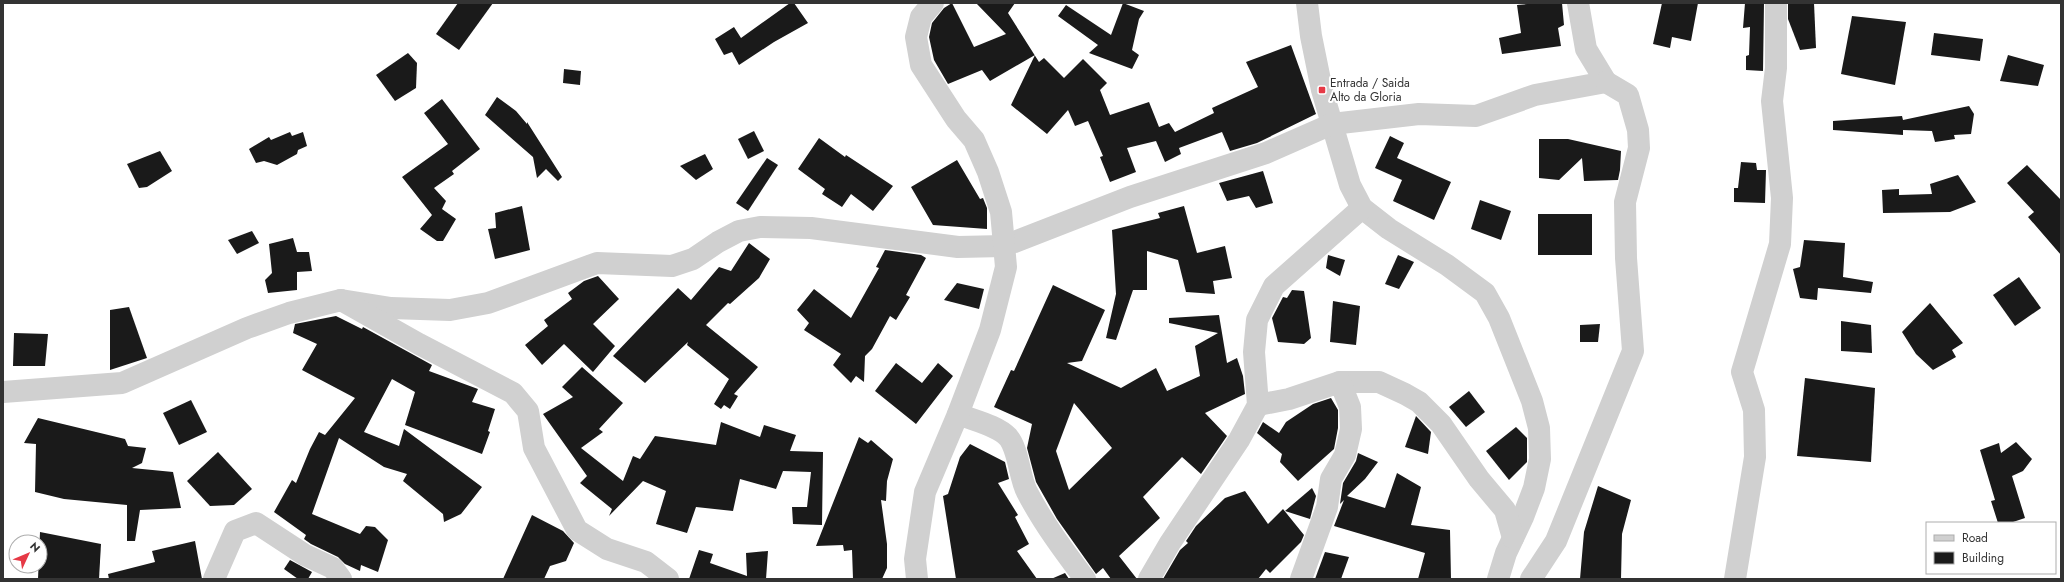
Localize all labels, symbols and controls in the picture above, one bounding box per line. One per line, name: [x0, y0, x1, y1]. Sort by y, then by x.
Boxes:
place label: Entrada / Saida Alto da Gloria: [1330, 74, 1410, 106]
marker: Entrada / Saida Alto da Gloria: [1317, 85, 1327, 95]
legend: [1926, 522, 2056, 574]
text: Road: [1962, 529, 1988, 547]
north arrow: [8, 534, 48, 574]
text: N: [26, 538, 44, 556]
text: Building: [1962, 549, 2004, 567]

